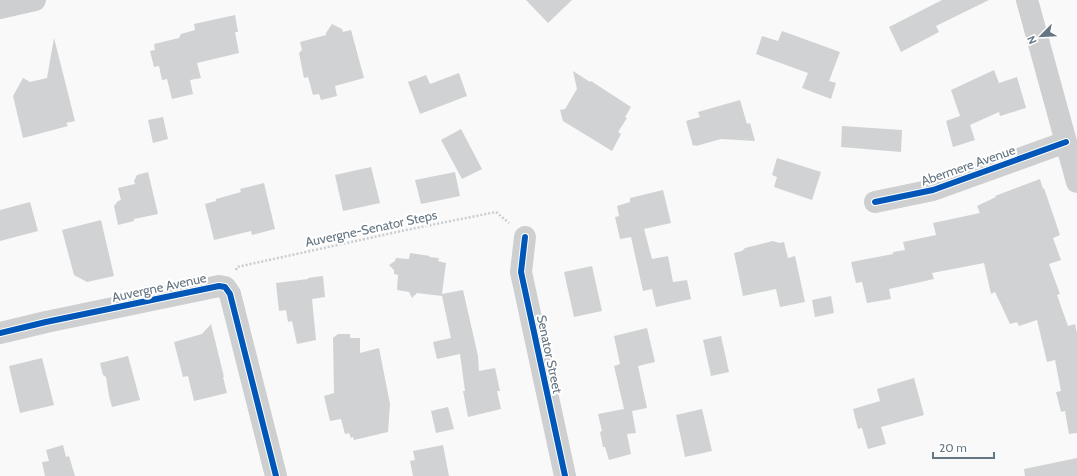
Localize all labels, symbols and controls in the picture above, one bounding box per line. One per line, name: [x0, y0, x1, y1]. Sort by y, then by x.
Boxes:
north arrow: [1021, 16, 1061, 56]
text: N: [1024, 34, 1040, 46]
street label: Abermere Avenue: [919, 141, 1018, 189]
street label: Auvergne-Senator Steps: [304, 206, 439, 250]
street label: Auvergne Avenue: [110, 269, 208, 305]
street label: Senator Street: [534, 313, 566, 395]
scale bar: [933, 434, 994, 460]
text: 20 m: [939, 440, 967, 455]

